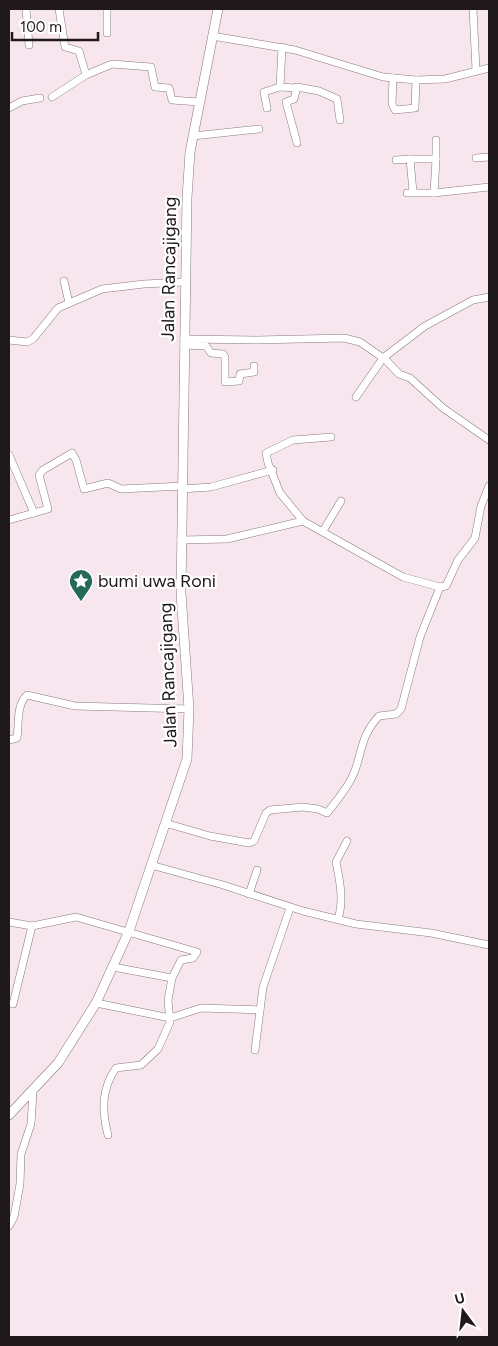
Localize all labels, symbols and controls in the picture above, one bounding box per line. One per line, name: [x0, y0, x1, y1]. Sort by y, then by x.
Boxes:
scale bar: [12, 10, 99, 42]
text: 100 m: [20, 18, 62, 36]
street label: Jalan Rancajigang: [157, 196, 181, 342]
place icon: bumi uwa Roni: [68, 568, 94, 602]
place label: bumi uwa Roni: [98, 570, 216, 592]
street label: Jalan Rancajigang: [154, 602, 182, 748]
north arrow: [438, 1286, 488, 1336]
text: U: [453, 1289, 467, 1308]

